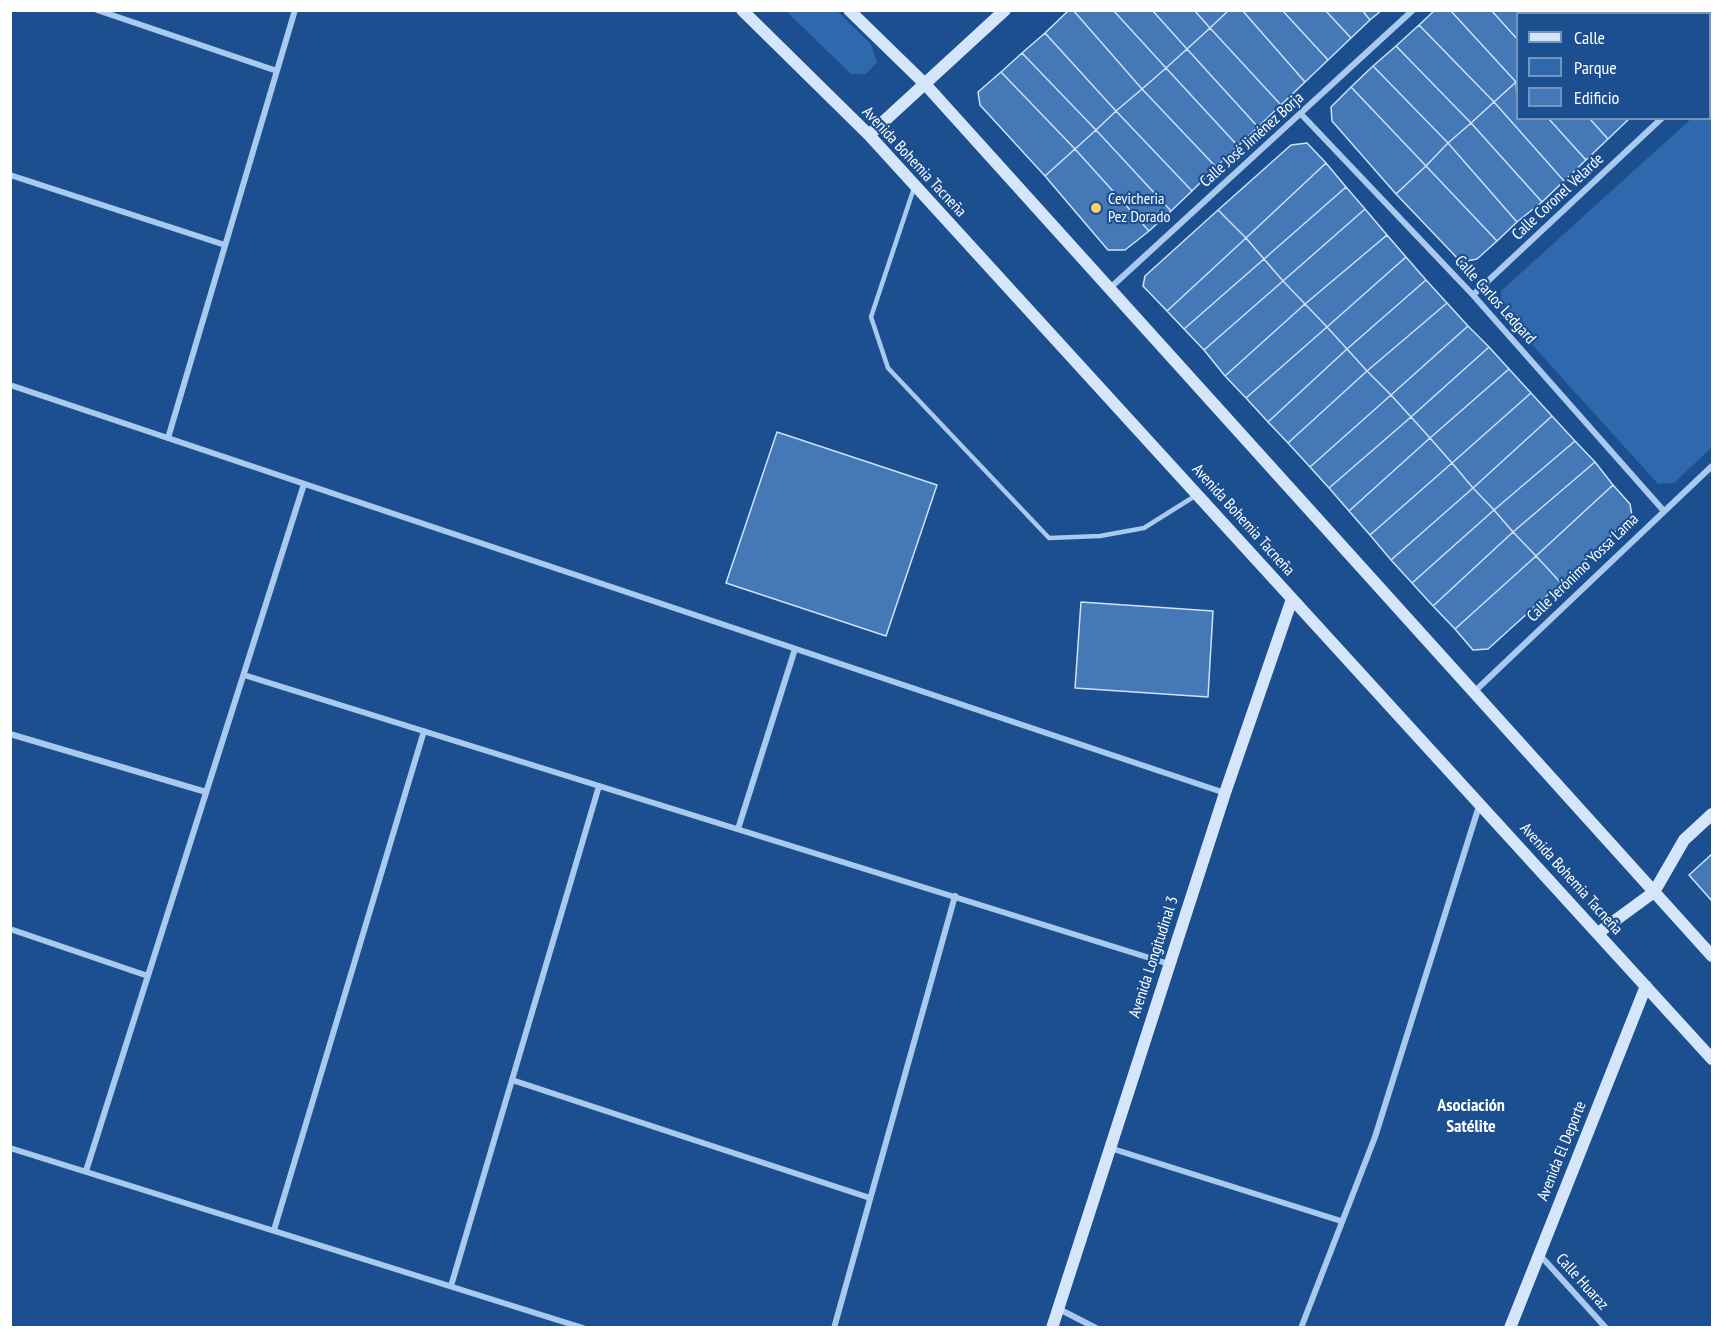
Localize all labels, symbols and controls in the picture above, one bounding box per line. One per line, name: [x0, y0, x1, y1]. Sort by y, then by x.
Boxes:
legend: [1516, 12, 1711, 120]
text: Calle: [1574, 26, 1605, 49]
text: Parque: [1574, 56, 1617, 79]
text: Edificio: [1574, 86, 1619, 109]
street label: Calle José Jiménez Borja: [1196, 88, 1308, 192]
street label: Avenida Bohemia Tacneña: [858, 103, 970, 221]
street label: Calle Coronel Velarde: [1508, 150, 1608, 244]
place label: Cevicheria Pez Dorado: [1108, 189, 1170, 227]
marker: Cevicheria Pez Dorado: [1089, 201, 1103, 215]
street label: Calle Carlos Ledgard: [1450, 252, 1540, 348]
street label: Avenida Bohemia Tacneña: [1188, 460, 1298, 580]
street label: Calle Jerónimo Yossa Lama: [1523, 510, 1643, 626]
street label: Avenida Bohemia Tacneña: [1516, 819, 1626, 939]
street label: Avenida Longitudinal 3: [1125, 894, 1183, 1020]
district label: Asociación Satélite: [1437, 1095, 1505, 1138]
street label: Avenida El Deporte: [1533, 1098, 1591, 1204]
street label: Calle Huaraz: [1552, 1250, 1612, 1314]

